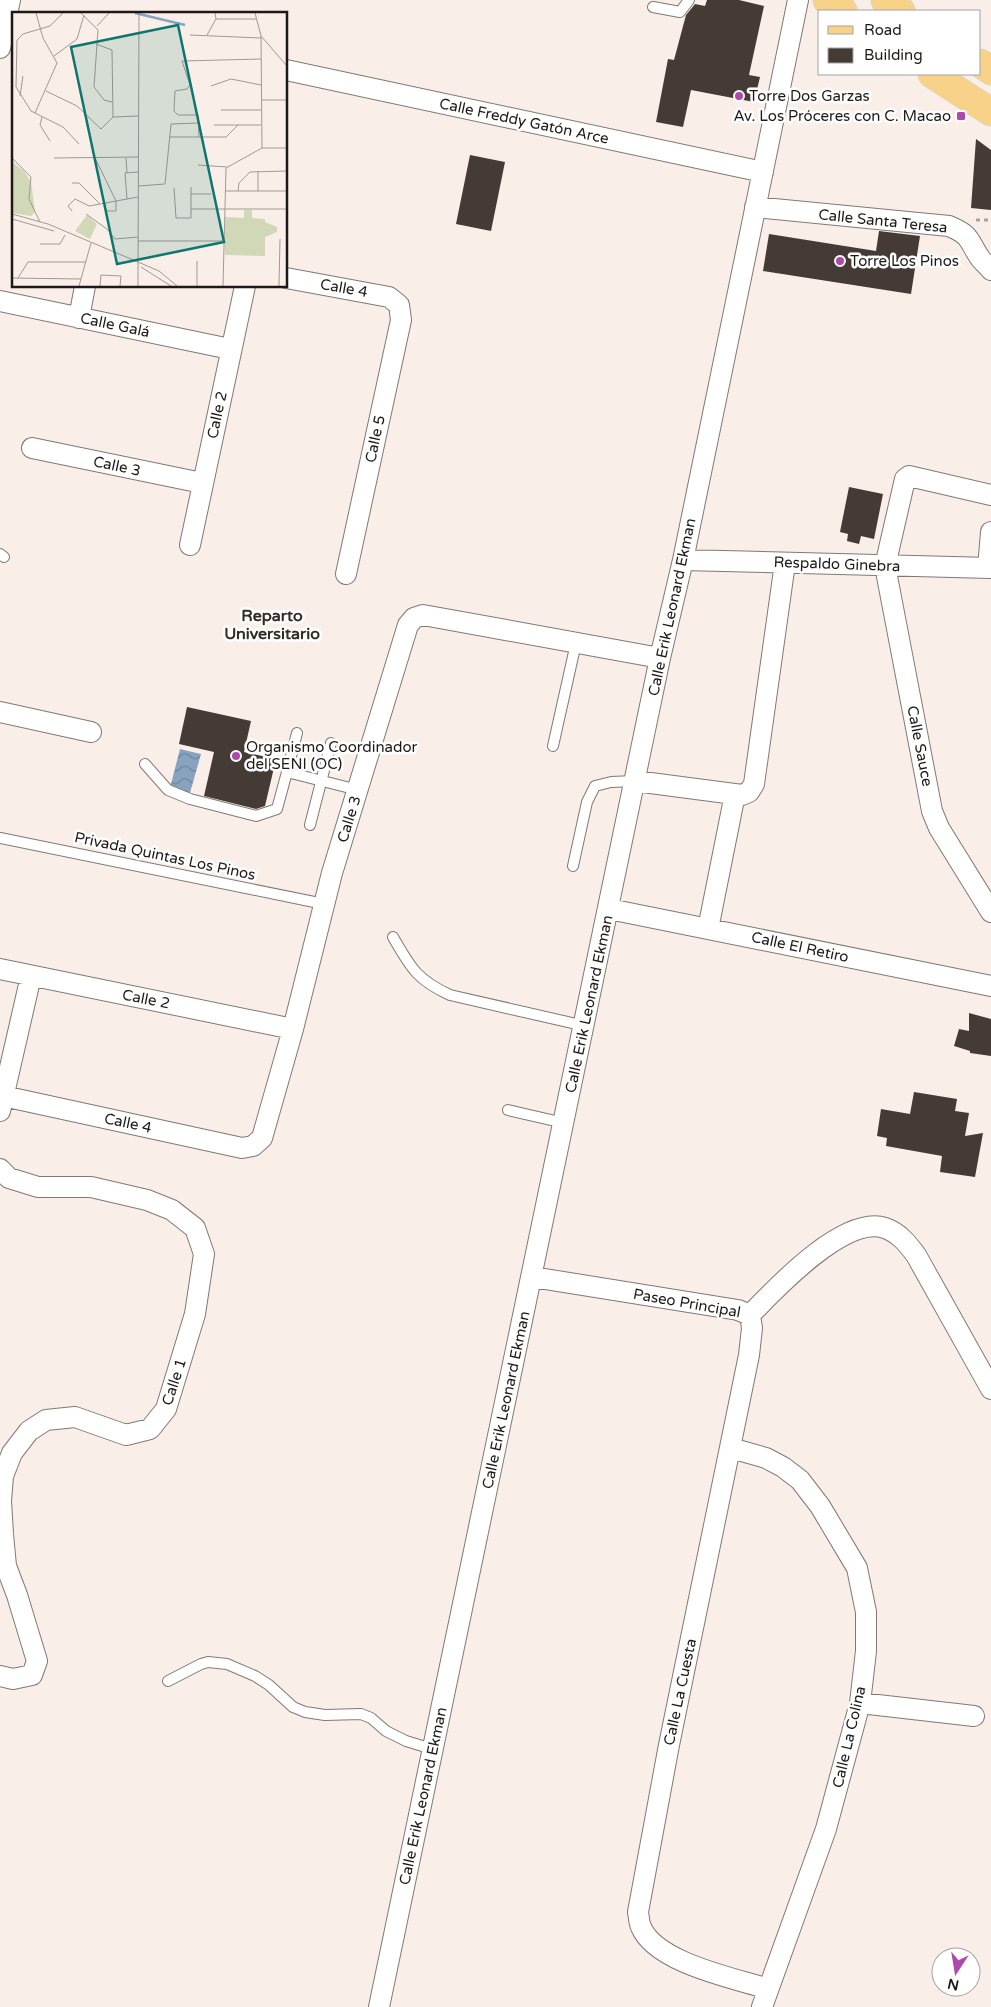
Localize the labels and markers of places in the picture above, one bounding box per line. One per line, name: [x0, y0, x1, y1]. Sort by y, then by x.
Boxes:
place label: Torre Dos Garzas: [749, 87, 870, 105]
marker: Torre Dos Garzas: [733, 90, 745, 102]
place label: Av. Los Próceres con C. Macao: [733, 107, 951, 125]
marker: Av. Los Próceres con C. Macao: [955, 110, 967, 122]
place label: Torre Los Pinos: [850, 252, 959, 270]
marker: Torre Los Pinos: [834, 255, 846, 267]
place label: Organismo Coordinador del SENI (OC): [246, 738, 418, 773]
marker: Organismo Coordinador del SENI (OC): [230, 750, 242, 762]

